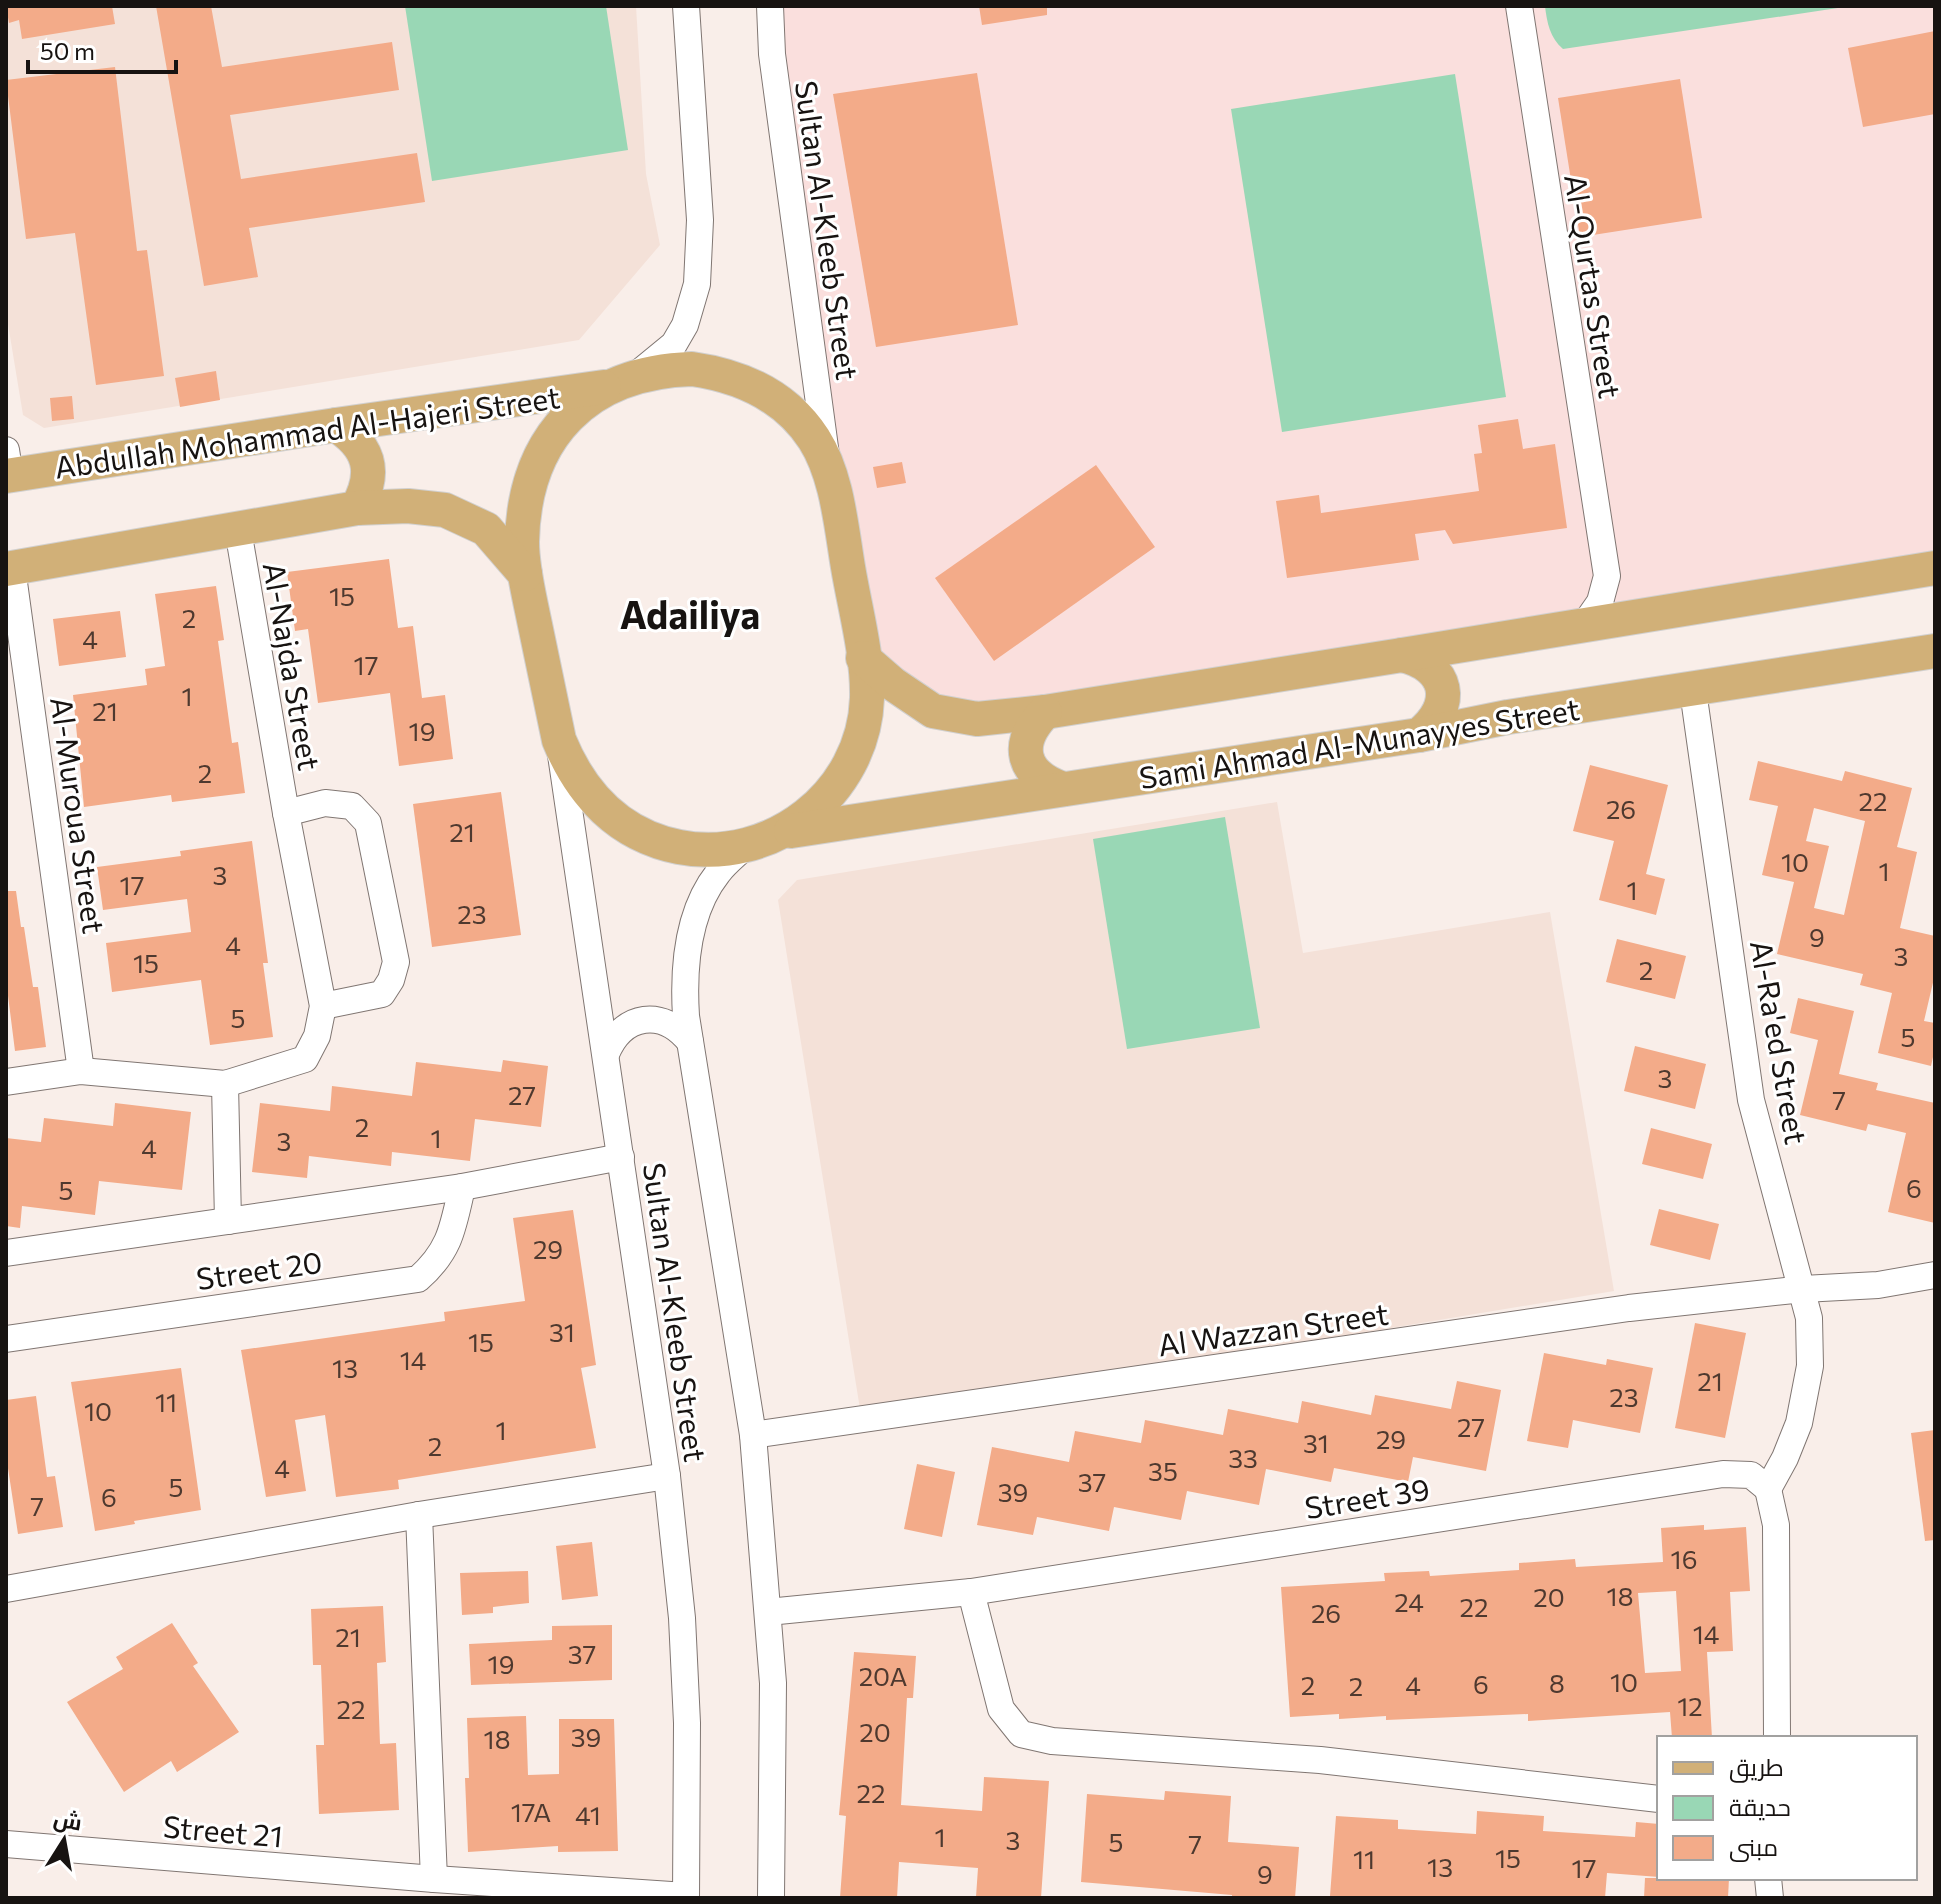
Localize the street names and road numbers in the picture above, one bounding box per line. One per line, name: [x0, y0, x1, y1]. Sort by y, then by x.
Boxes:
street label: Sultan Al-Kleeb Street: [789, 78, 867, 382]
street label: Al-Qurtas Street: [1558, 171, 1630, 401]
street label: Abdullah Mohammad Al-Hajeri Street: [52, 377, 562, 485]
street label: Al-Najda Street: [257, 559, 329, 773]
street label: Sami Ahmad Al-Munayyes Street: [1136, 689, 1582, 795]
street label: Al-Muroua Street: [44, 694, 114, 936]
street label: Al-Ra'ed Street: [1744, 937, 1816, 1147]
street label: Sultan Al-Kleeb Street: [637, 1160, 715, 1464]
street label: Street 20: [194, 1242, 324, 1296]
street label: Al Wazzan Street: [1156, 1294, 1390, 1362]
street label: Street 39: [1302, 1469, 1432, 1525]
street label: Street 21: [162, 1806, 284, 1854]

